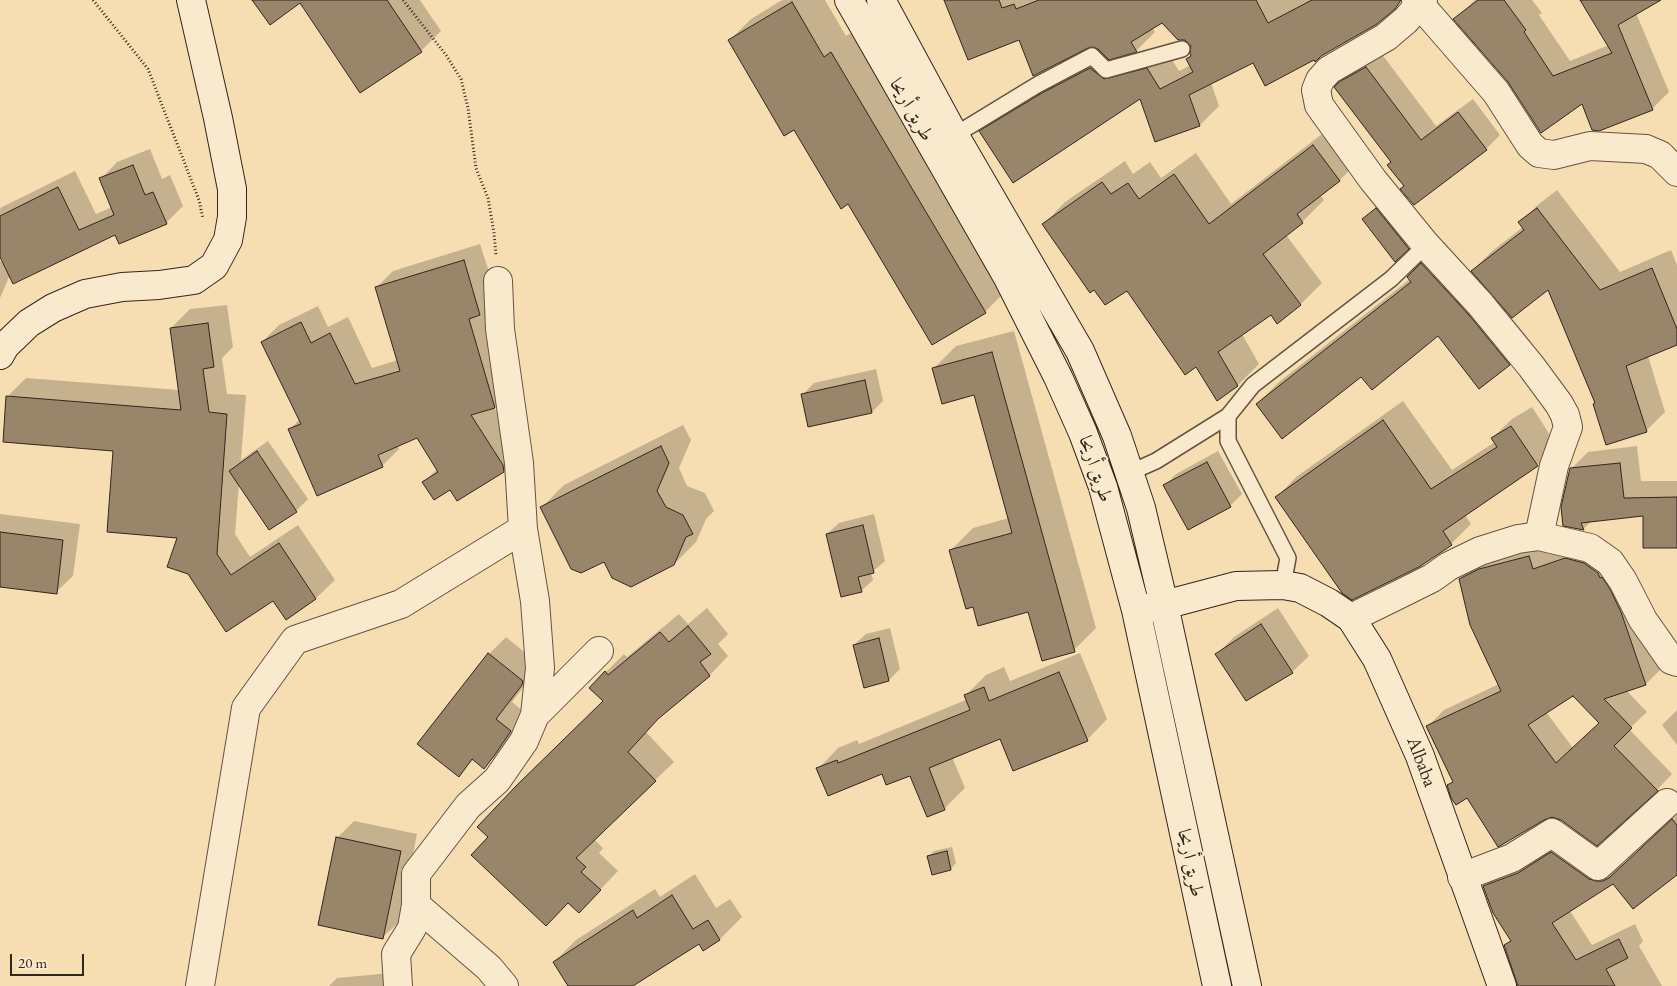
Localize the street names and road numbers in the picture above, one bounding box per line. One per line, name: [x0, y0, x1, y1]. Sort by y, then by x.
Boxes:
street label: طريق أريحا: [884, 75, 938, 145]
street label: طريق أريحا: [1073, 433, 1117, 505]
street label: Albaba: [1401, 734, 1441, 790]
street label: طريق أريحا: [1172, 827, 1208, 899]

